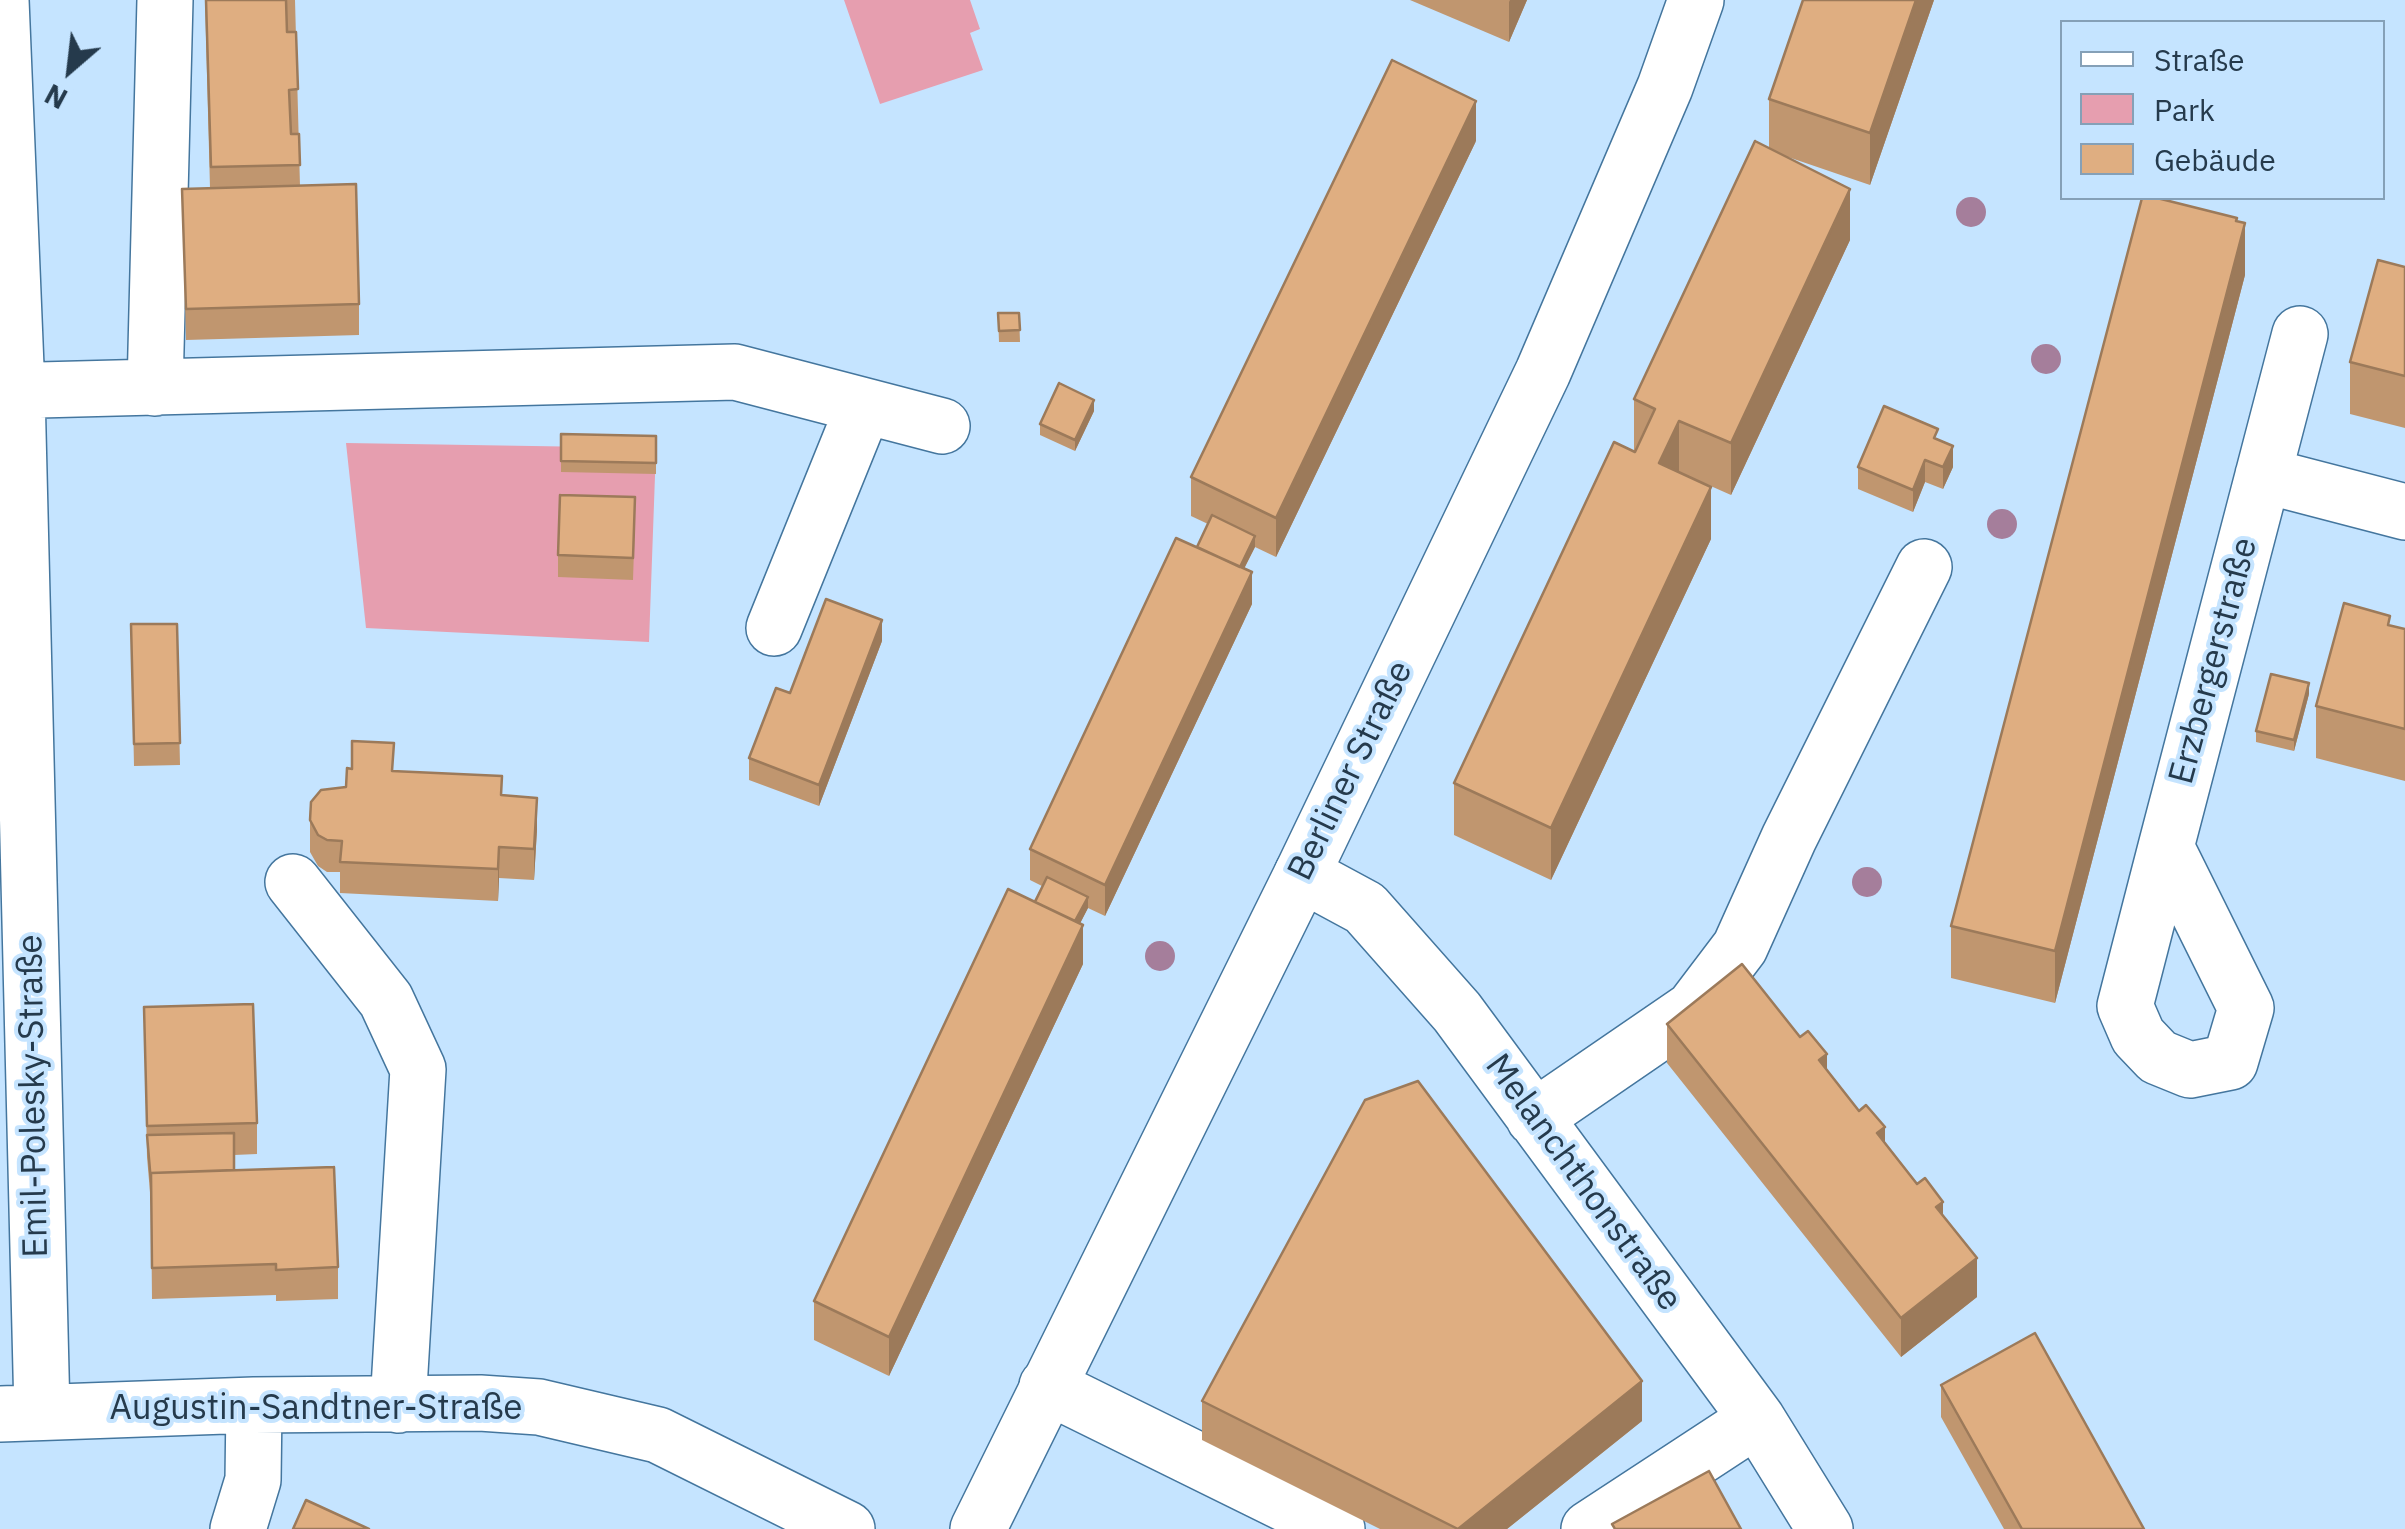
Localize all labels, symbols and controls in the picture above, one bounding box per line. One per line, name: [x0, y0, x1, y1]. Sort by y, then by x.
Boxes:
north arrow: [20, 20, 120, 120]
legend: [2060, 20, 2385, 200]
text: Straße: [2154, 40, 2245, 79]
text: N: [38, 76, 73, 118]
text: Park: [2154, 90, 2215, 129]
text: Gebäude: [2154, 140, 2276, 179]
street label: Erzbergerstraße: [2161, 533, 2267, 789]
street label: Berliner Straße: [1280, 654, 1422, 888]
street label: Emil-Polesky-Straße: [10, 934, 58, 1258]
street label: Melanchthonstraße: [1476, 1046, 1690, 1320]
street label: Augustin-Sandtner-Straße: [109, 1388, 523, 1430]

